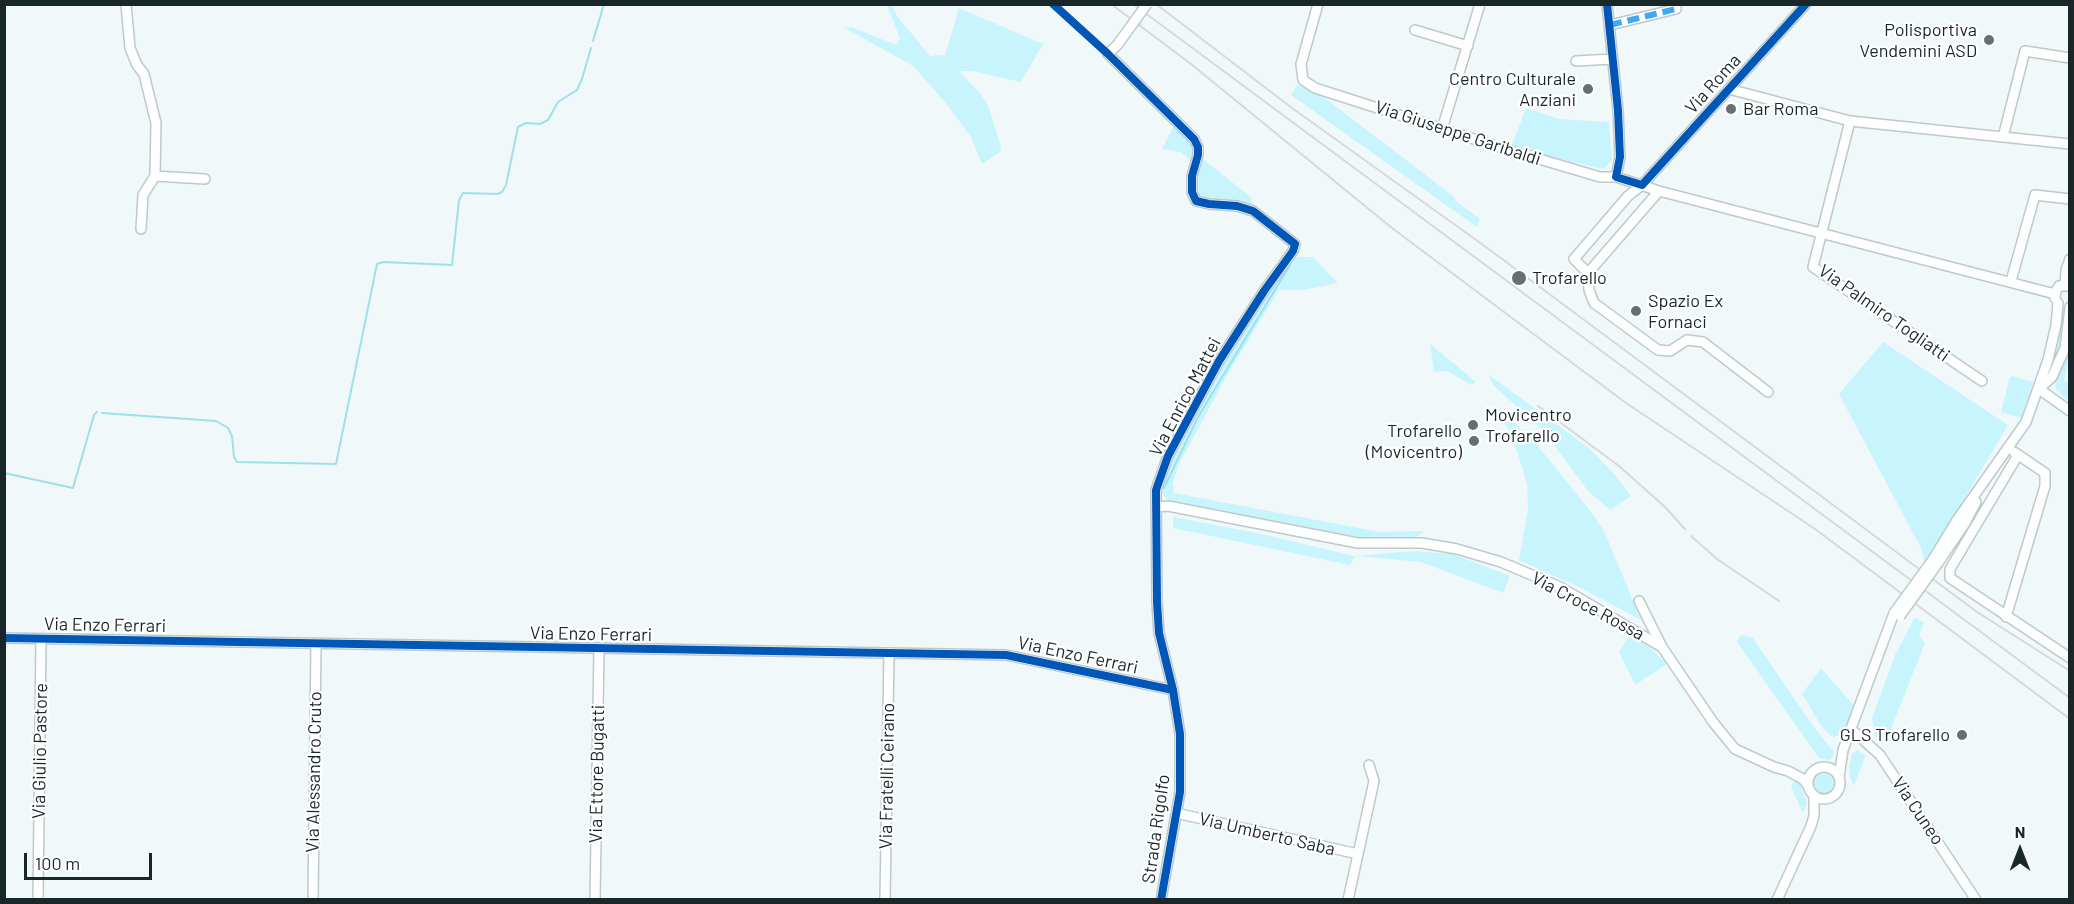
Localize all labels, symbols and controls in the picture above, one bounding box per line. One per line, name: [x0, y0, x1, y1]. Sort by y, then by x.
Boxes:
place label: Polisportiva Vendemini ASD: [1859, 19, 1977, 62]
marker: Polisportiva Vendemini ASD: [1982, 33, 1996, 47]
street label: Via Roma: [1681, 50, 1745, 118]
place label: Centro Culturale Anziani: [1449, 68, 1576, 110]
marker: Centro Culturale Anziani: [1581, 82, 1595, 96]
street label: Via Giuseppe Garibaldi: [1372, 96, 1544, 170]
place label: Bar Roma: [1743, 98, 1818, 120]
marker: Bar Roma: [1724, 102, 1738, 116]
street label: Via Palmiro Togliatti: [1814, 260, 1954, 366]
place label: Trofarello: [1532, 267, 1607, 289]
marker: Trofarello: [1510, 269, 1528, 287]
place label: Spazio Ex Fornaci: [1648, 290, 1723, 332]
marker: Spazio Ex Fornaci: [1629, 304, 1643, 318]
street label: Via Enrico Mattei: [1145, 334, 1225, 460]
place label: Movicentro Trofarello: [1485, 404, 1572, 446]
marker: Movicentro Trofarello: [1466, 418, 1480, 432]
place label: Trofarello (Movicentro): [1366, 420, 1462, 462]
marker: Trofarello (Movicentro): [1467, 434, 1481, 448]
street label: Via Croce Rossa: [1528, 567, 1648, 645]
street label: Via Enzo Ferrari: [44, 613, 166, 637]
street label: Via Enzo Ferrari: [530, 622, 652, 646]
street label: Via Enzo Ferrari: [1016, 632, 1140, 678]
street label: Via Giulio Pastore: [28, 683, 52, 819]
street label: Via Alessandro Cruto: [302, 691, 326, 853]
street label: Via Fratelli Ceirano: [875, 703, 899, 849]
street label: Via Ettore Bugatti: [585, 705, 609, 843]
place label: GLS Trofarello: [1840, 724, 1950, 746]
marker: GLS Trofarello: [1955, 728, 1969, 742]
street label: Strada Rigolfo: [1138, 773, 1174, 885]
street label: Via Cuneo: [1887, 773, 1949, 849]
street label: Via Umberto Saba: [1197, 808, 1337, 860]
north arrow: [1990, 820, 2050, 880]
text: N: [2015, 822, 2025, 841]
scale bar: [27, 841, 154, 879]
text: 100 m: [35, 852, 80, 874]

